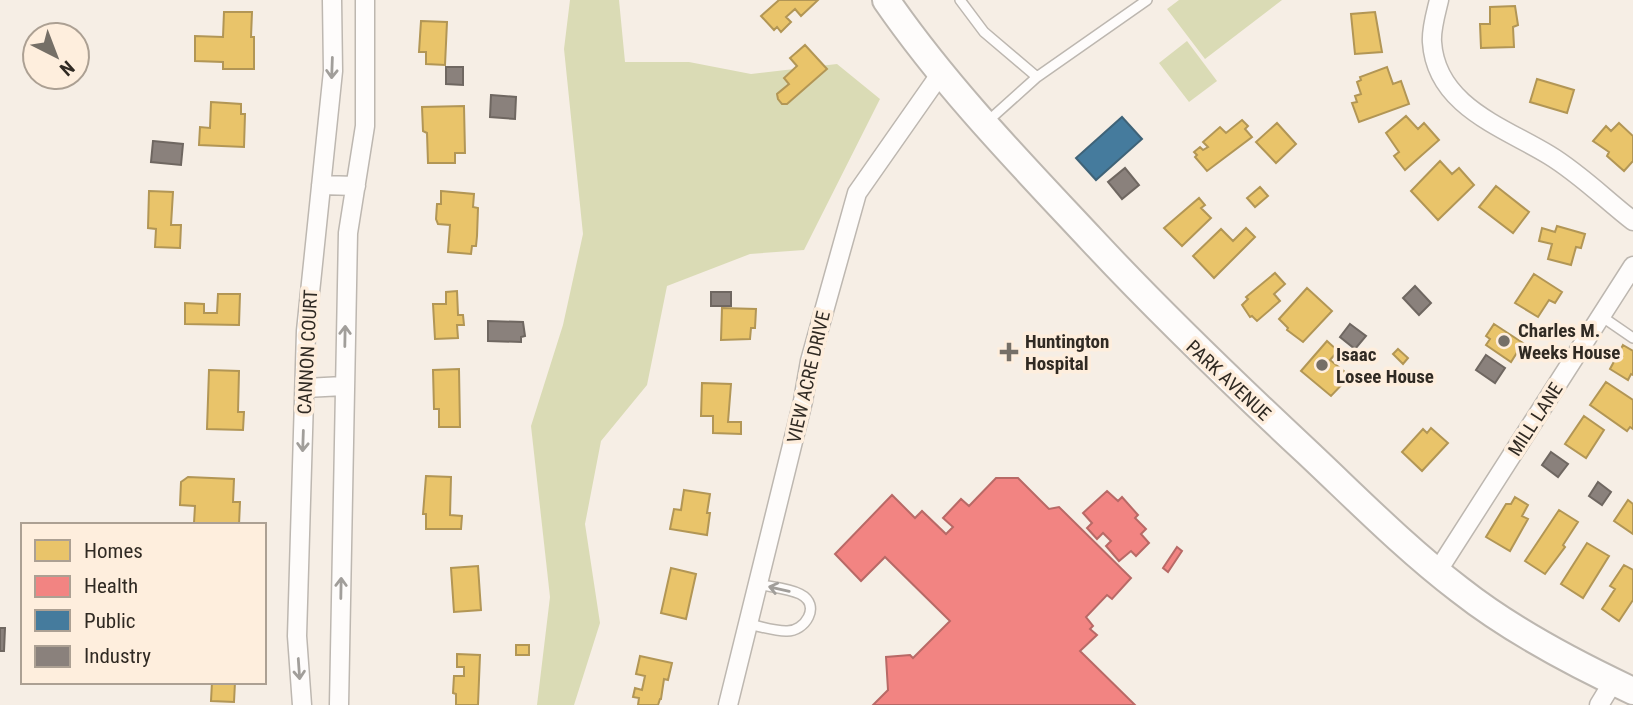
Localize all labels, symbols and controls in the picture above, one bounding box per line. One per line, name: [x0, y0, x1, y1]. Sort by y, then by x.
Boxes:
north arrow: [21, 21, 91, 91]
text: N: [55, 56, 79, 81]
one-way arrow: [326, 56, 339, 79]
street label: CANNON COURT: [293, 289, 322, 415]
street label: VIEW ACRE DRIVE: [782, 309, 835, 445]
place label: Charles M. Weeks House: [1518, 319, 1620, 364]
one-way arrow: [339, 325, 352, 348]
place label: Huntington Hospital: [1025, 330, 1109, 375]
marker: Charles M. Weeks House: [1496, 333, 1512, 349]
street label: PARK AVENUE: [1182, 335, 1276, 425]
marker: Huntington Hospital: [999, 342, 1019, 362]
place label: Isaac Losee House: [1336, 343, 1434, 388]
marker: Isaac Losee House: [1314, 357, 1330, 373]
street label: MILL LANE: [1503, 378, 1568, 460]
one-way arrow: [296, 430, 310, 453]
legend: [21, 523, 266, 684]
text: Homes: [84, 539, 143, 563]
text: Health: [84, 574, 138, 598]
one-way arrow: [334, 577, 348, 600]
one-way arrow: [768, 582, 791, 596]
text: Public: [84, 609, 136, 633]
text: Industry: [84, 644, 151, 668]
one-way arrow: [293, 657, 306, 680]

